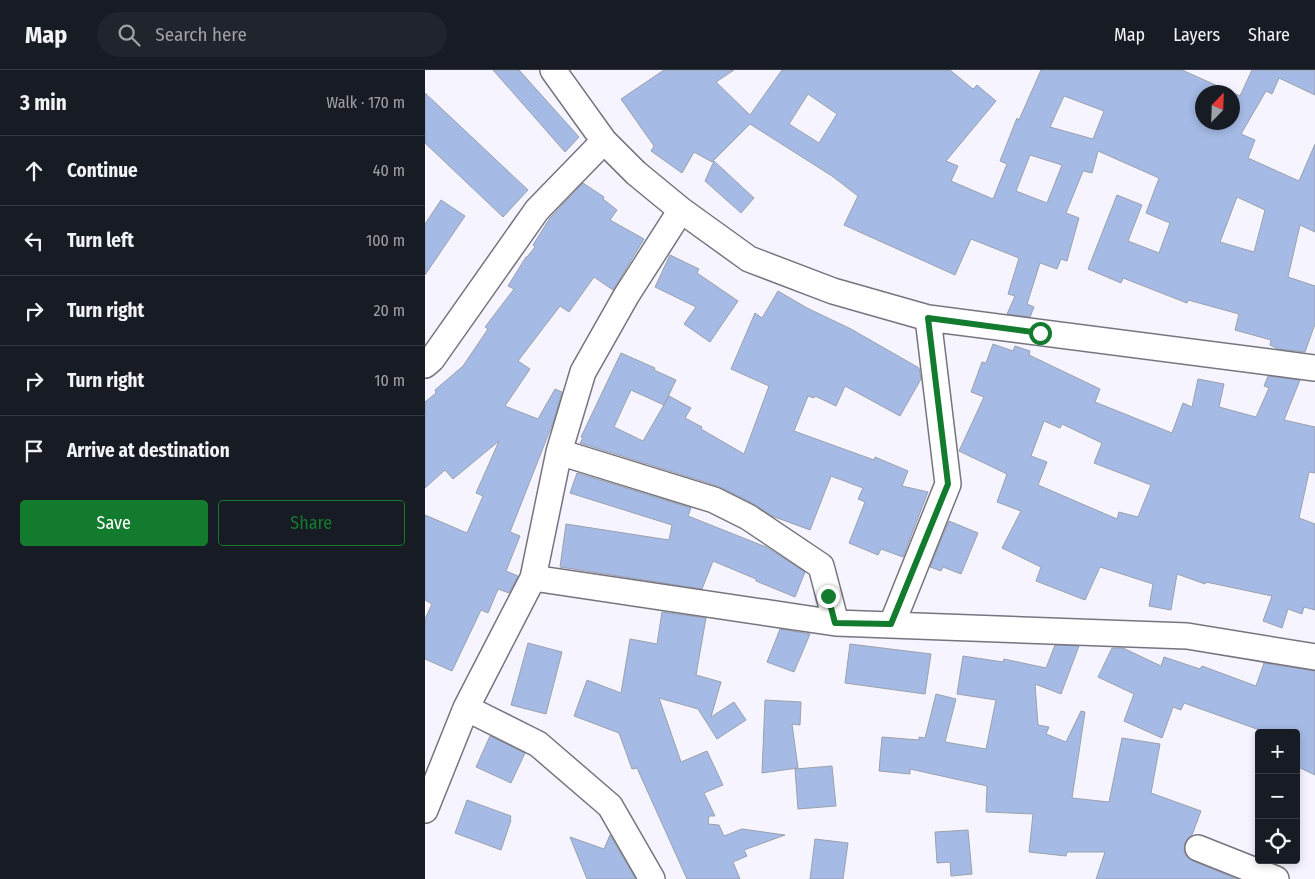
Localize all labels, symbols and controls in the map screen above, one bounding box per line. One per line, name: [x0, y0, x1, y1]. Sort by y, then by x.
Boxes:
search box: [97, 12, 447, 57]
text: Map: [25, 21, 67, 49]
icon: search: [115, 21, 143, 49]
text: Search here: [155, 23, 247, 46]
text: Map: [1114, 24, 1145, 46]
text: Layers: [1173, 24, 1220, 46]
text: Share: [1248, 24, 1290, 46]
north arrow: [1195, 85, 1240, 130]
text: 3 min: [20, 90, 67, 116]
text: Walk · 170 m: [326, 93, 405, 112]
icon: ahead: [20, 157, 48, 185]
text: Continue: [67, 159, 138, 182]
text: 40 m: [373, 161, 405, 180]
icon: left: [20, 227, 48, 255]
text: Turn left: [67, 229, 134, 252]
text: 100 m: [366, 231, 405, 250]
icon: right: [20, 297, 48, 325]
text: Turn right: [67, 299, 144, 322]
text: 20 m: [374, 301, 405, 320]
route start: [1029, 322, 1052, 345]
icon: right: [20, 367, 48, 395]
text: Turn right: [67, 369, 144, 392]
text: 10 m: [374, 371, 405, 390]
icon: arrive: [20, 437, 48, 465]
text: Arrive at destination: [67, 439, 230, 462]
button: Save: [20, 500, 208, 546]
button: Share: [218, 500, 405, 546]
route end: [817, 585, 840, 608]
map controls: [1255, 729, 1300, 864]
button: +: [1255, 729, 1300, 774]
button: −: [1255, 774, 1300, 819]
button: locate: [1255, 819, 1300, 864]

